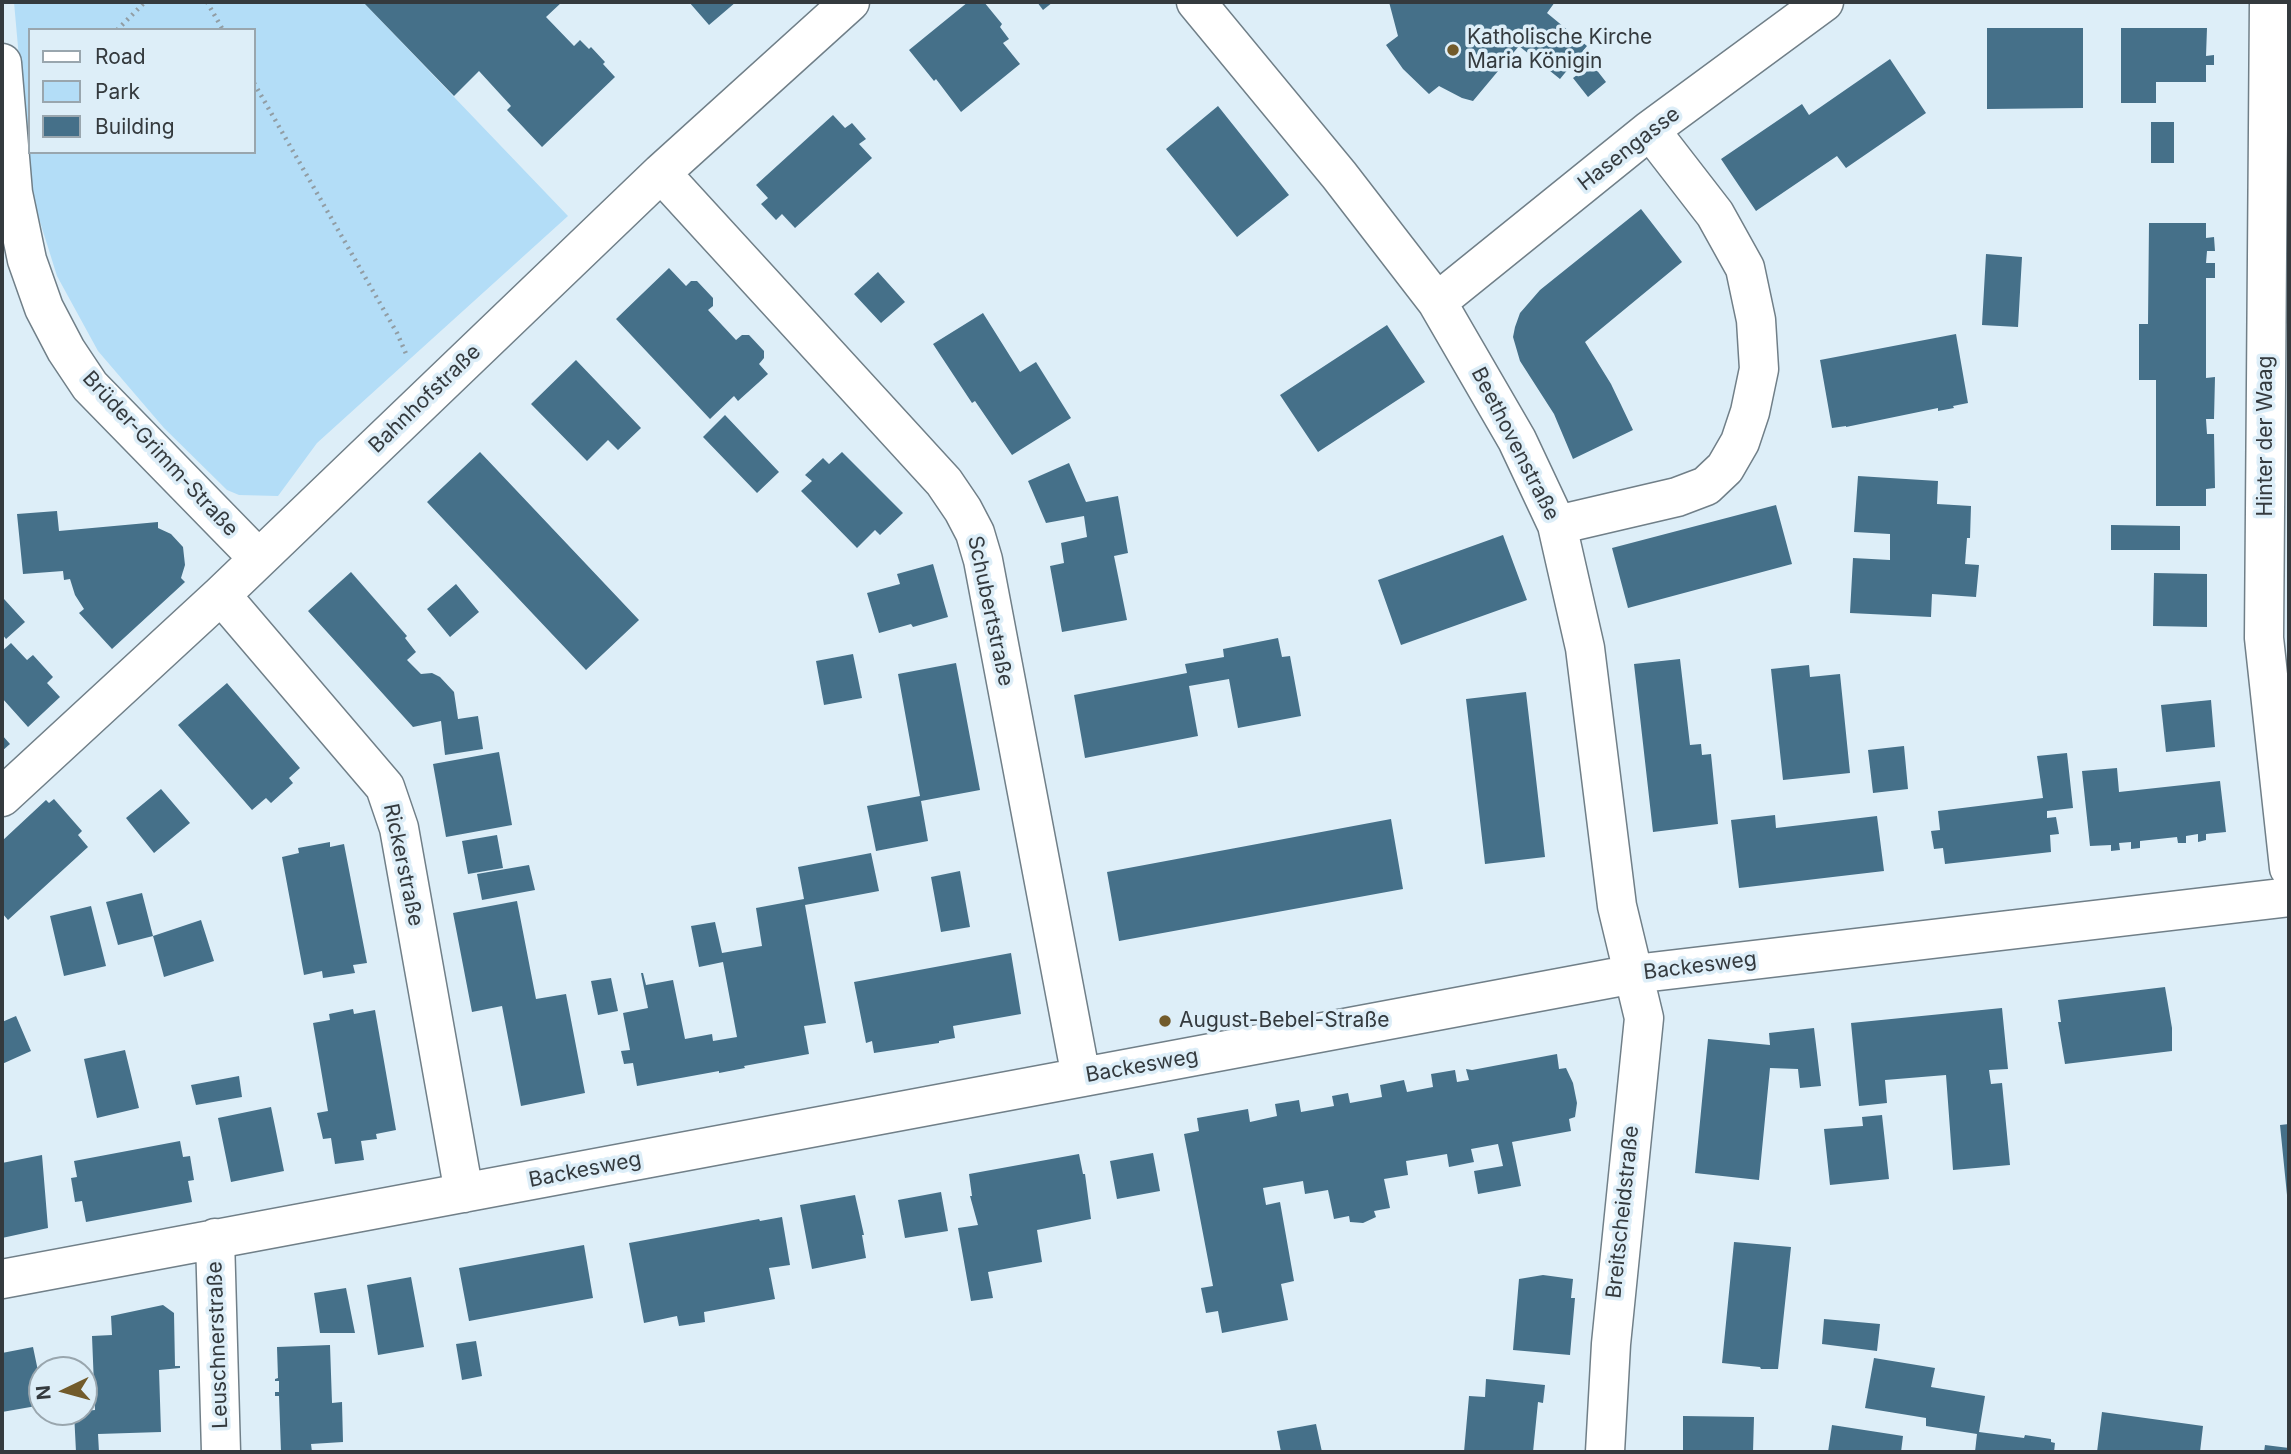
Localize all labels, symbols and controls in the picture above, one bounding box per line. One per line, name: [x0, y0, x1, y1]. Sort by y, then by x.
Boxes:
place label: Katholische Kirche Maria Königin: [1467, 25, 1652, 75]
legend: [28, 28, 256, 154]
marker: Katholische Kirche Maria Königin: [1445, 42, 1461, 58]
text: Road: [95, 44, 146, 69]
text: Park: [95, 79, 140, 104]
street label: Hasengasse: [1573, 101, 1685, 197]
text: Building: [95, 114, 175, 139]
street label: Bahnhofstraße: [364, 339, 486, 459]
street label: Hinter der Waag: [2253, 356, 2279, 516]
street label: Beethovenstraße: [1466, 363, 1564, 525]
street label: Brüder-Grimm-Straße: [77, 366, 243, 542]
street label: Schubertstraße: [962, 533, 1018, 689]
street label: Rickerstraße: [378, 801, 428, 929]
street label: Backesweg: [1642, 947, 1758, 985]
place label: August-Bebel-Straße: [1179, 1008, 1389, 1034]
marker: August-Bebel-Straße: [1157, 1013, 1173, 1029]
street label: Backesweg: [1084, 1044, 1200, 1088]
street label: Breitscheidstraße: [1601, 1124, 1645, 1300]
street label: Backesweg: [527, 1147, 643, 1193]
street label: Leuschnerstraße: [202, 1261, 234, 1429]
north arrow: [28, 1356, 98, 1426]
text: N: [31, 1384, 56, 1401]

